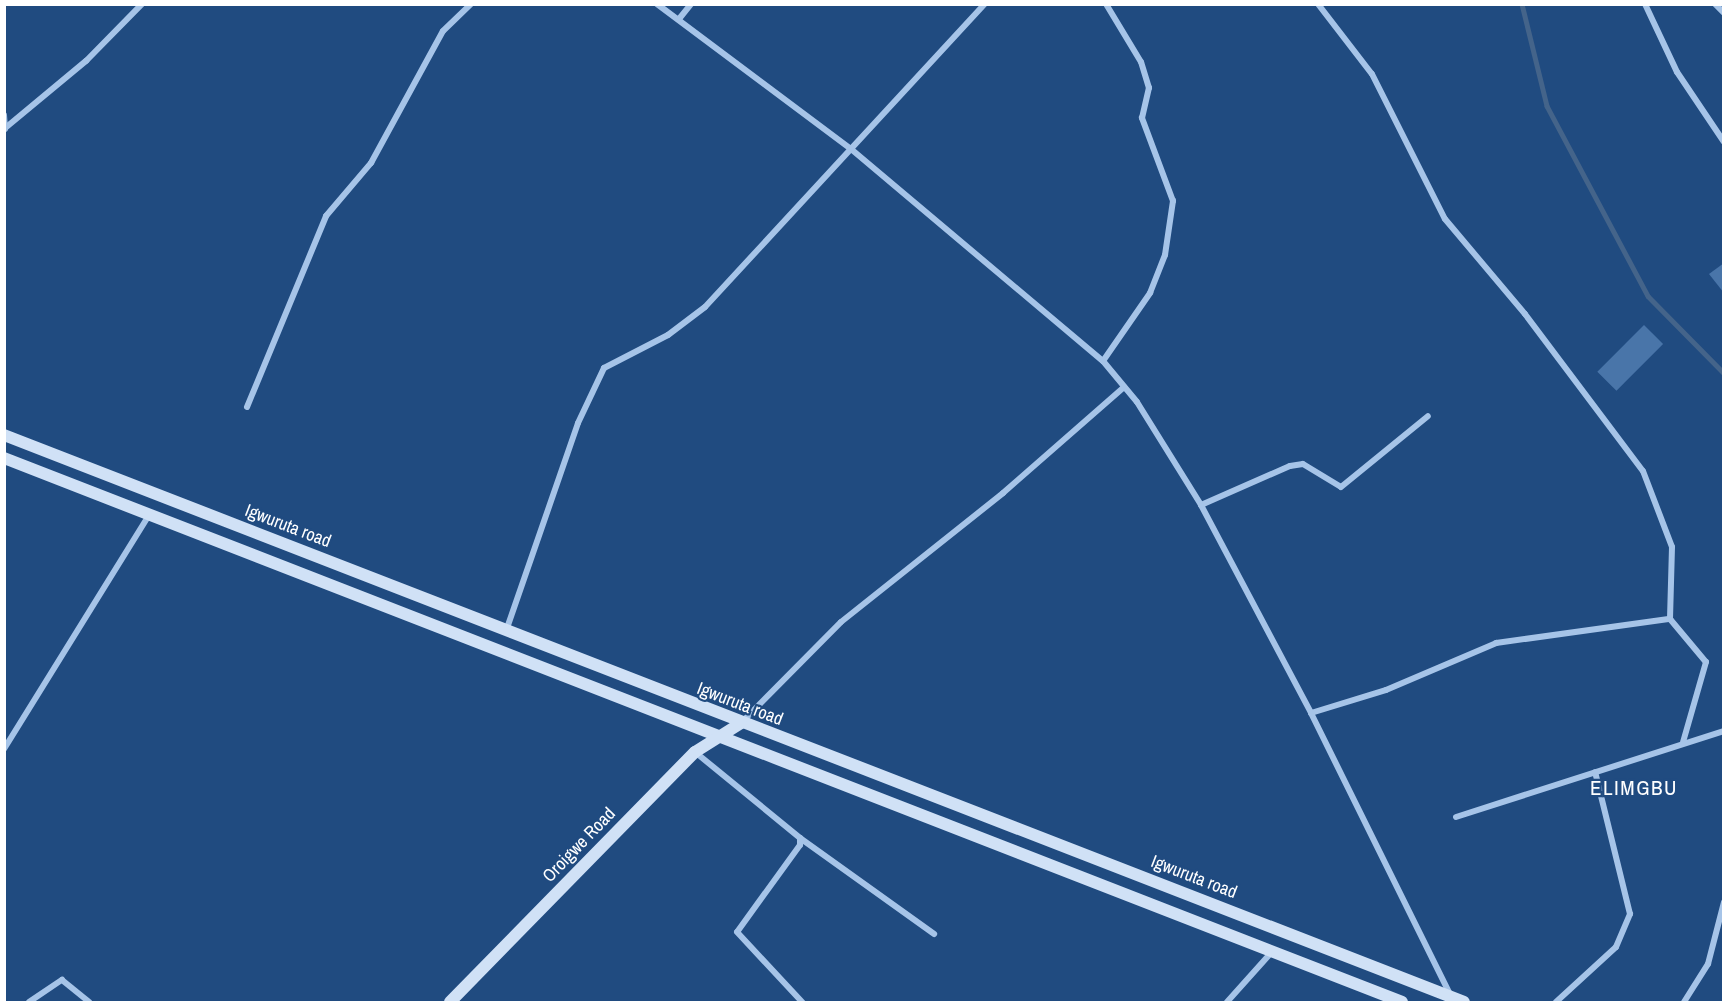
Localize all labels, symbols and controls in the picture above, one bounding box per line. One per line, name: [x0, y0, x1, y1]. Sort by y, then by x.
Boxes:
street label: Igwuruta road: [242, 500, 334, 552]
street label: Igwuruta road: [694, 678, 786, 730]
district label: ELIMGBU: [1590, 775, 1678, 801]
street label: Oroigwe Road: [538, 803, 620, 887]
street label: Igwuruta road: [1148, 851, 1240, 903]

